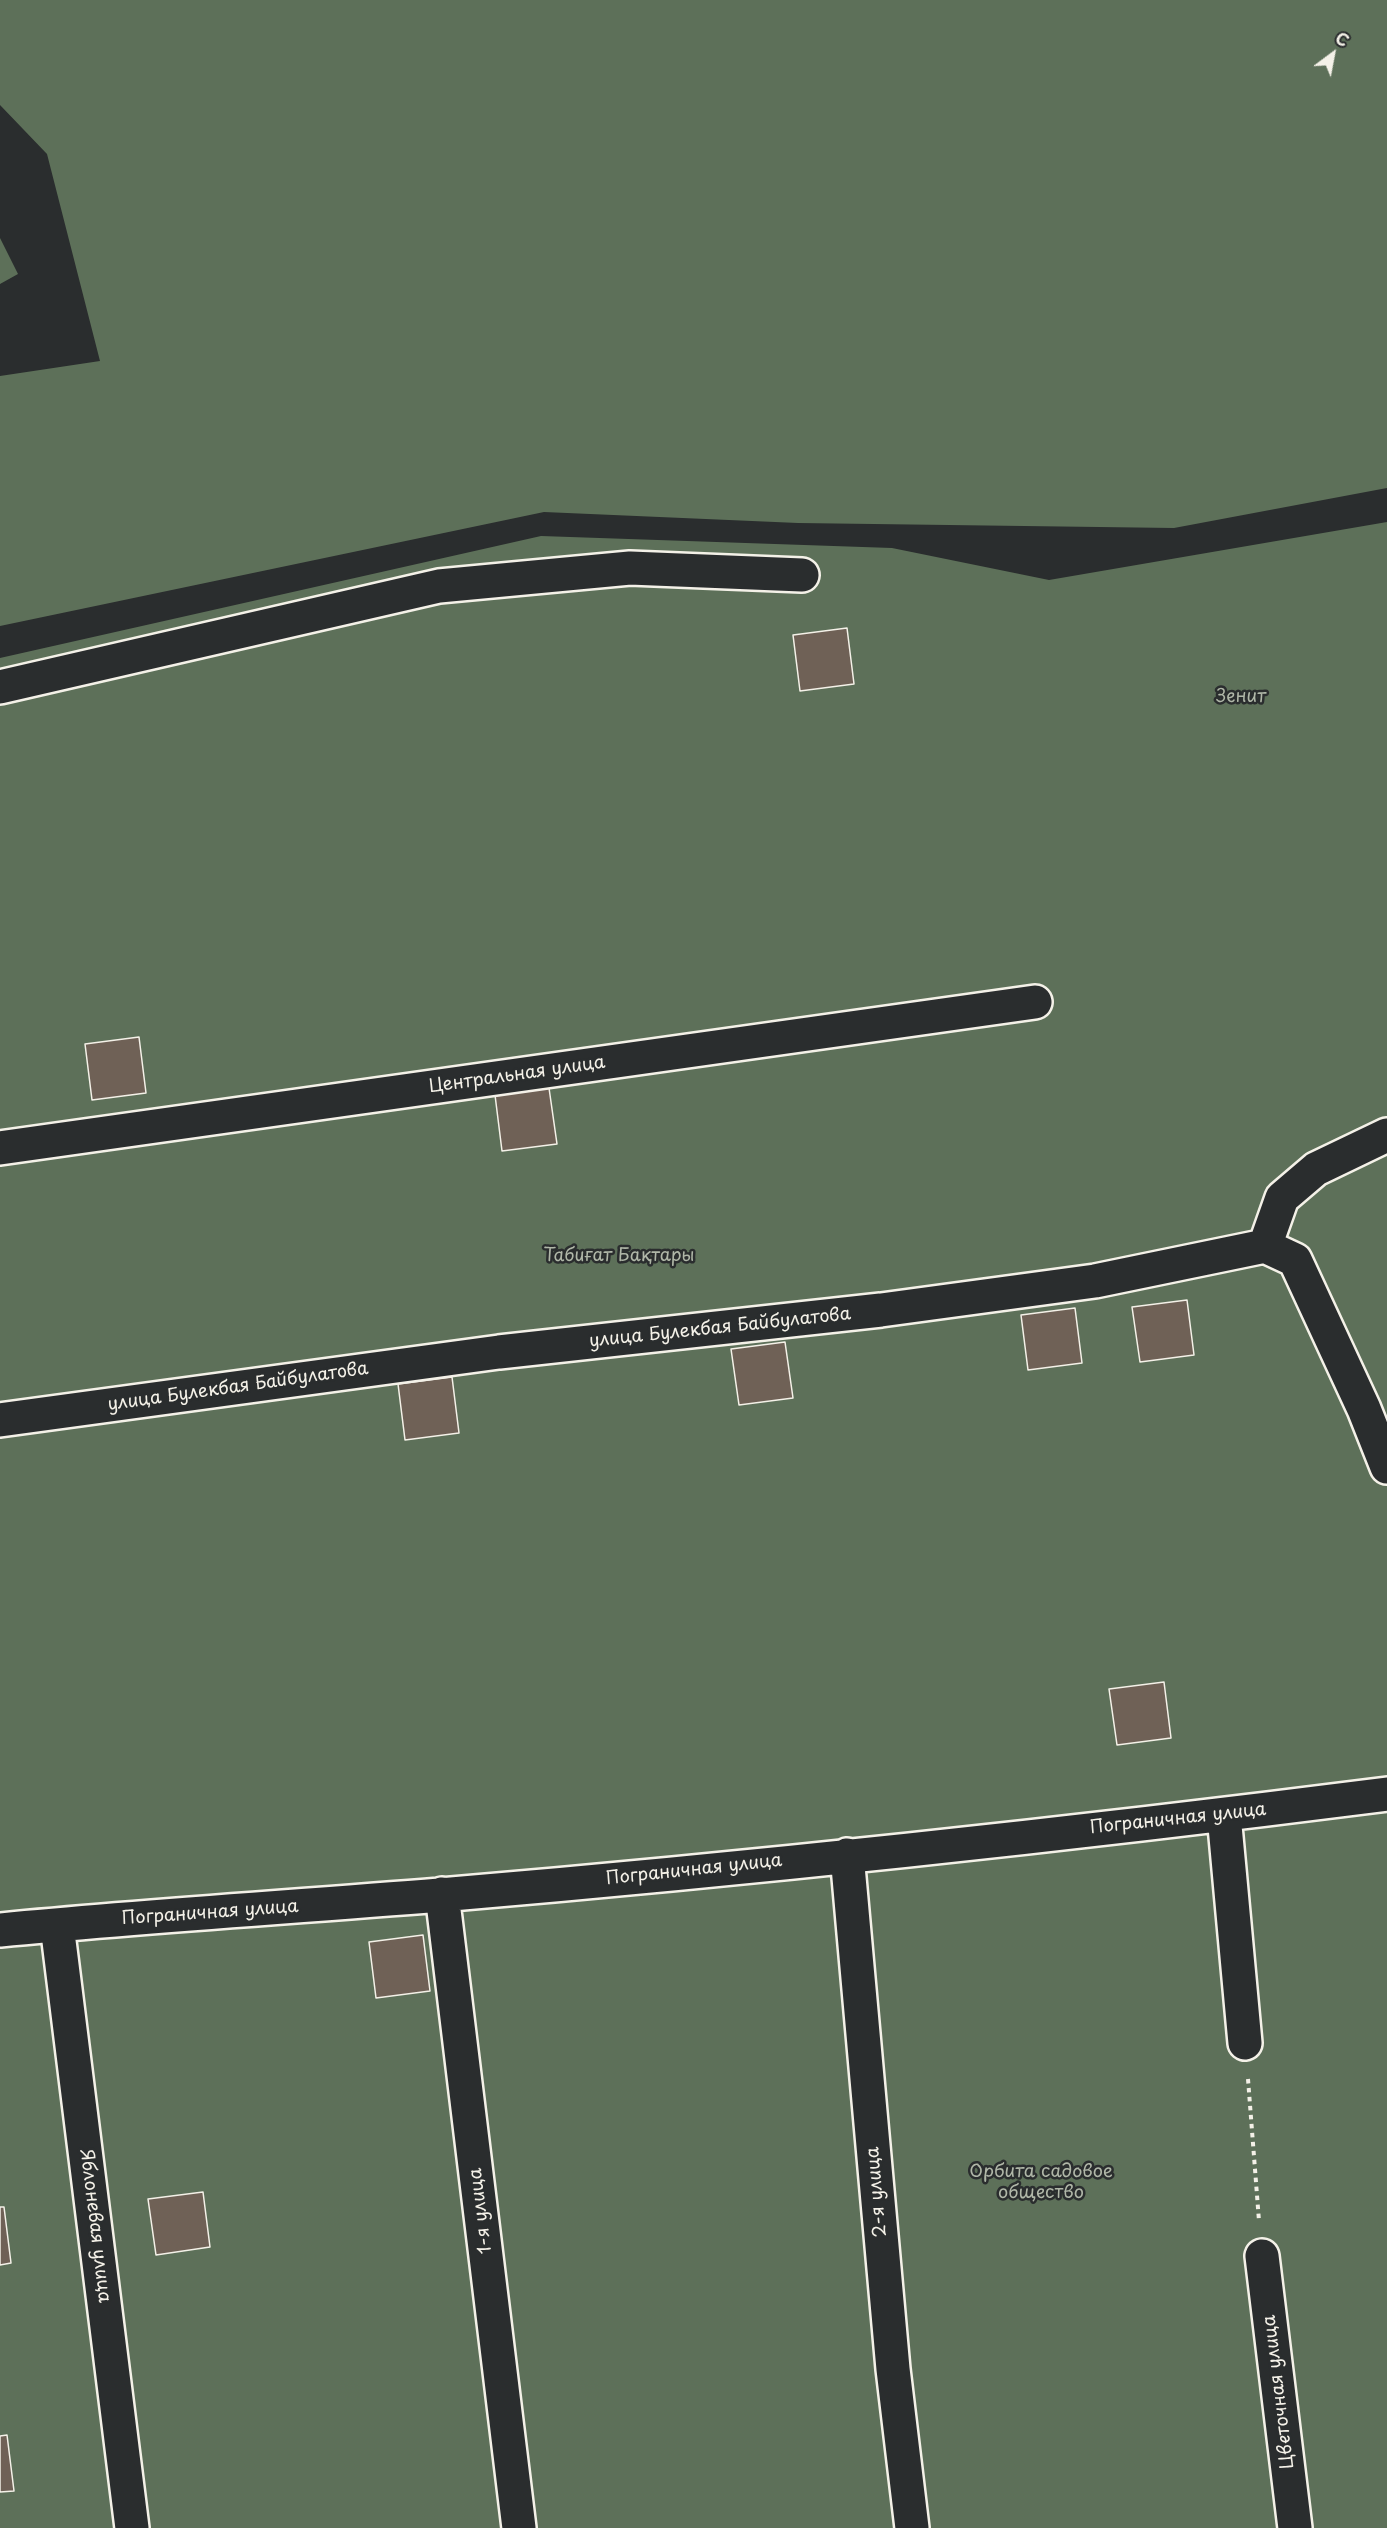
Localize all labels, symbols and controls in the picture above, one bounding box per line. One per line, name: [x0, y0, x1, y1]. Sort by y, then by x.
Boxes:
north arrow: [1303, 24, 1363, 84]
text: С: [1331, 25, 1354, 52]
park label: Зенит: [1216, 686, 1266, 708]
street label: Центральная улица: [428, 1052, 606, 1098]
park label: Табиғат Бақтары: [543, 1245, 695, 1267]
street label: улица Булекбая Байбулатова: [588, 1304, 852, 1352]
street label: улица Булекбая Байбулатова: [106, 1358, 370, 1416]
street label: Пограничная улица: [1089, 1799, 1267, 1839]
street label: Пограничная улица: [605, 1850, 783, 1890]
street label: Пограничная улица: [121, 1896, 299, 1930]
street label: 2-я улица: [862, 2146, 892, 2238]
street label: Яблоневая улица: [75, 2148, 115, 2304]
park label: Орбита садовое общество: [969, 2161, 1113, 2204]
street label: 1-я улица: [465, 2167, 497, 2255]
street label: Цветочная улица: [1259, 2314, 1299, 2470]

